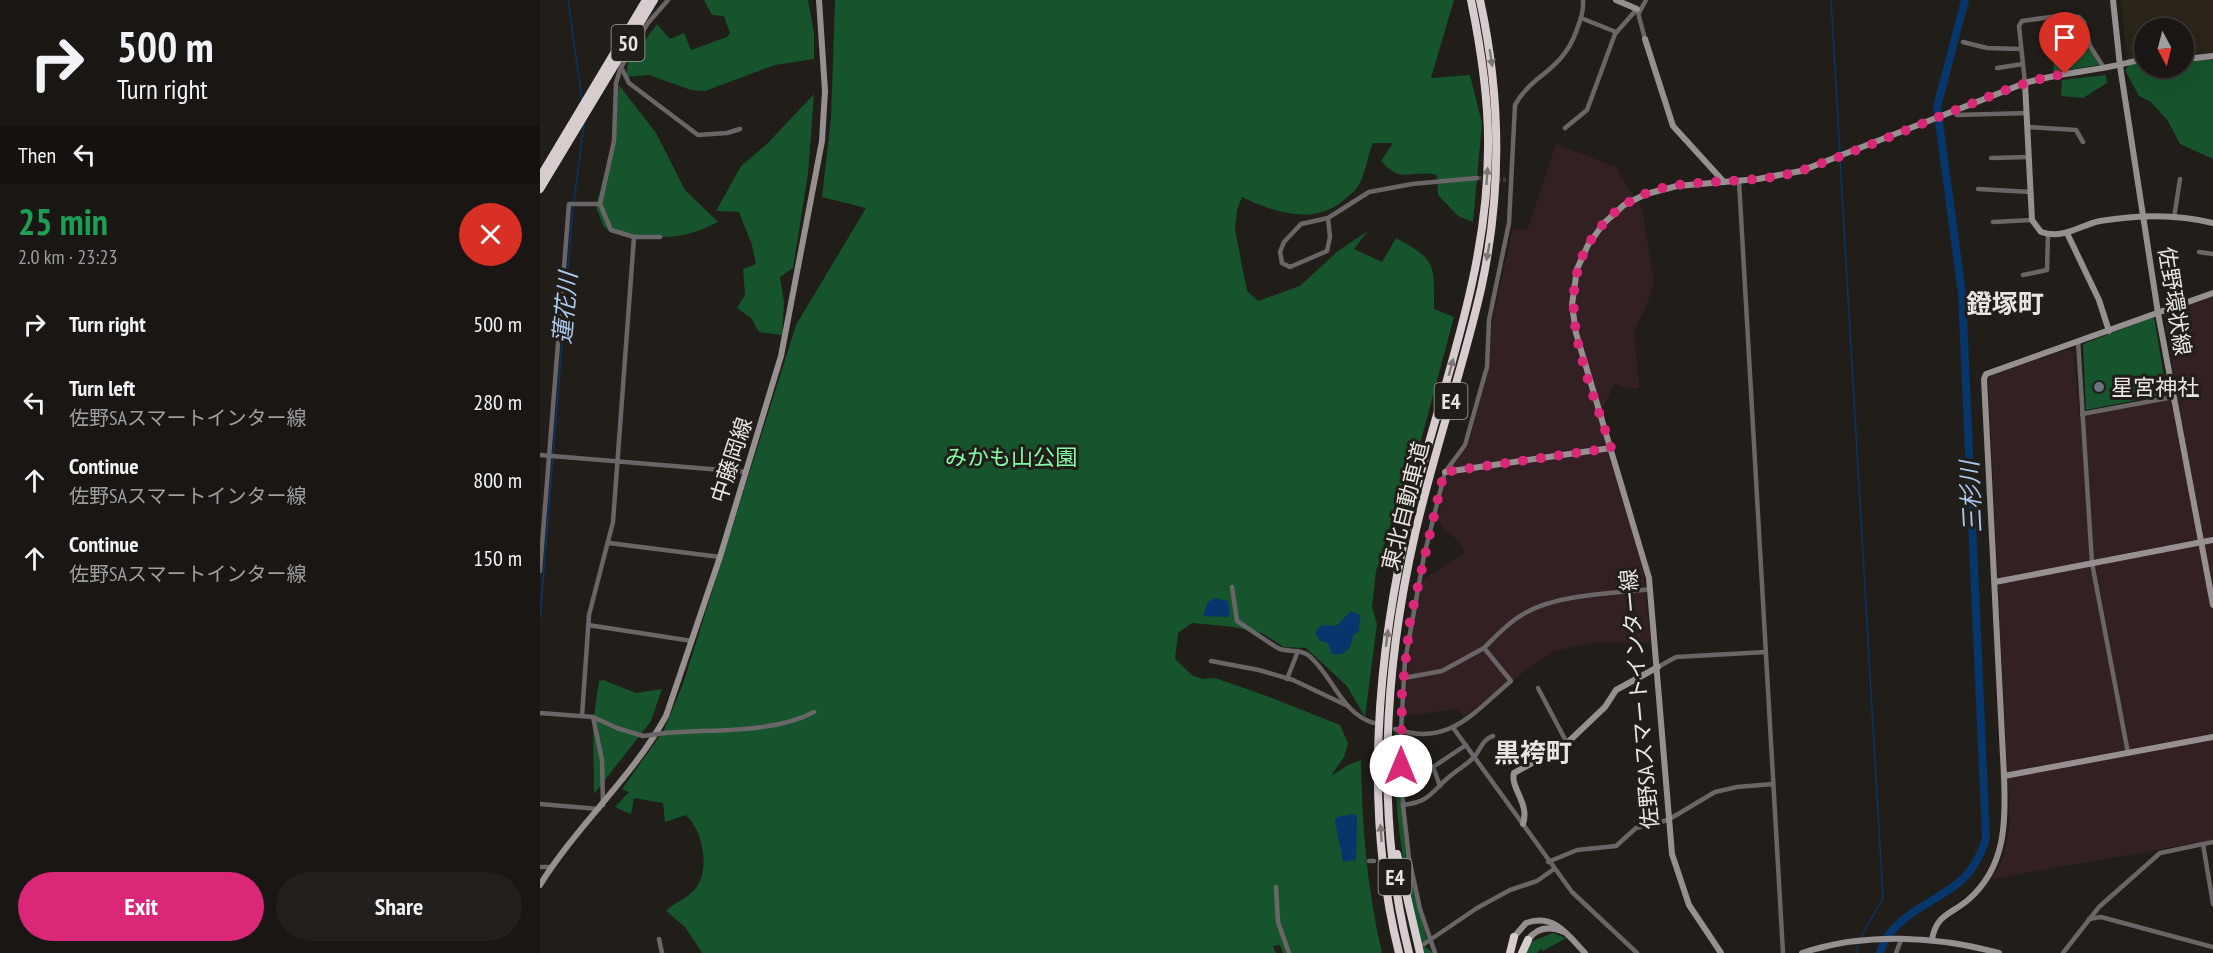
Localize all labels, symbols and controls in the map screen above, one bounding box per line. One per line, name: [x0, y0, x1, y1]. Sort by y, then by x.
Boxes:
pin: [2039, 12, 2090, 74]
north arrow: [2134, 18, 2194, 78]
map controls: [2134, 18, 2194, 78]
text: 500 m: [117, 19, 214, 74]
icon: arrive: [2048, 21, 2081, 54]
icon: right: [18, 24, 96, 102]
road number: 50: [612, 25, 644, 61]
one-way arrow: [1486, 48, 1495, 67]
text: Turn right: [117, 72, 208, 106]
icon: left: [68, 138, 101, 171]
text: Then: [18, 141, 56, 169]
one-way arrow: [1482, 166, 1492, 185]
text: 25 min: [18, 198, 108, 245]
button: close: [459, 203, 522, 266]
one-way arrow: [1483, 242, 1492, 261]
text: 2.0 km · 23:23: [18, 244, 117, 270]
street label: 佐野環状線: [2153, 244, 2197, 358]
water label: 蓮花川: [546, 268, 584, 345]
district label: 鐙塚町: [1966, 287, 2044, 320]
icon: right: [18, 308, 51, 341]
text: Turn right: [69, 310, 146, 338]
text: 500 m: [473, 310, 522, 338]
one-way arrow: [1447, 358, 1456, 376]
place label: 星宮神社: [2111, 373, 2199, 401]
text: Turn left: [69, 374, 135, 402]
marker: 星宮神社: [2092, 380, 2106, 394]
road number: E4: [1434, 383, 1468, 419]
icon: left: [18, 386, 51, 419]
text: 280 m: [473, 388, 522, 416]
text: 佐野SAスマートインター線: [69, 405, 306, 431]
street label: 中藤岡線: [704, 414, 758, 506]
street label: 東北自動車道: [1375, 439, 1435, 573]
park label: みかも山公園: [945, 443, 1077, 471]
text: Continue: [69, 452, 139, 480]
water label: 三杉川: [1953, 457, 1988, 534]
icon: ahead: [18, 464, 51, 497]
text: 800 m: [473, 466, 522, 494]
text: 佐野SAスマートインター線: [69, 483, 306, 509]
text: Continue: [69, 530, 139, 558]
icon: ahead: [18, 542, 51, 575]
text: 150 m: [473, 544, 522, 572]
text: 佐野SAスマートインター線: [69, 561, 306, 587]
street label: 佐野SAスマートインター線: [1614, 568, 1664, 830]
one-way arrow: [1383, 629, 1392, 648]
position arrow: [1369, 734, 1433, 798]
district label: 黒袴町: [1494, 736, 1572, 769]
one-way arrow: [1376, 824, 1386, 843]
road number: E4: [1378, 859, 1412, 895]
button: Exit: [18, 872, 264, 941]
button: Share: [276, 872, 522, 941]

